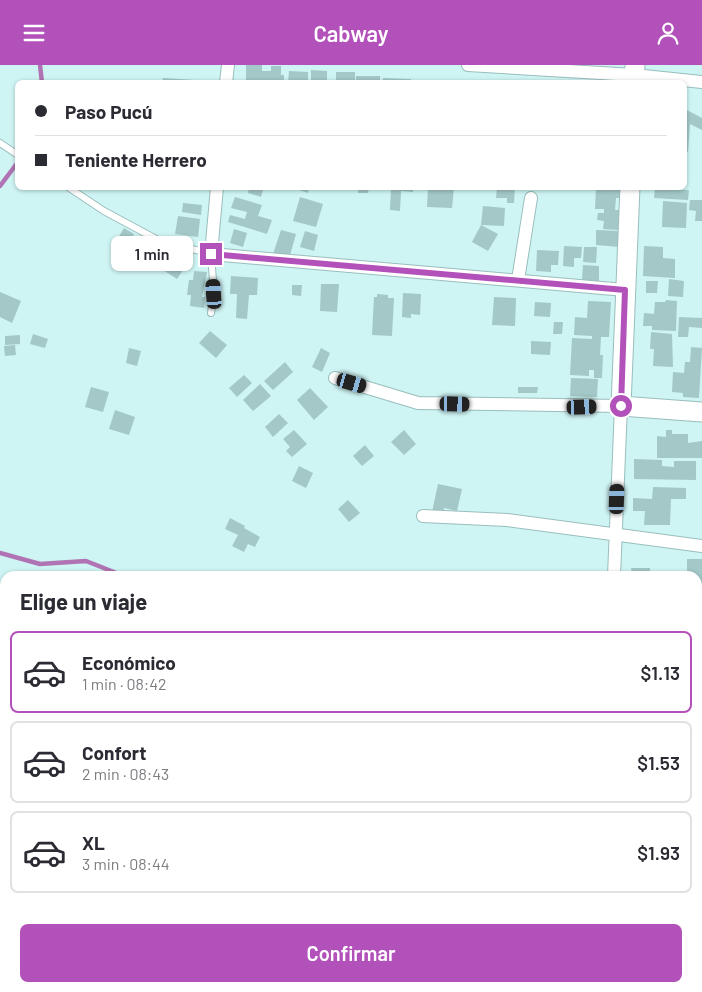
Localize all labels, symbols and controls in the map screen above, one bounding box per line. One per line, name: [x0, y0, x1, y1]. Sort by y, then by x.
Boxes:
icon: menu: [20, 19, 48, 47]
icon: person: [654, 19, 682, 47]
text: Cabway: [314, 20, 388, 46]
text: Paso Pucú: [65, 100, 152, 123]
text: Teniente Herrero: [65, 148, 207, 171]
callout: 1 min: [111, 237, 194, 271]
route end: [200, 243, 222, 265]
text: 1 min: [135, 244, 169, 263]
car: [205, 279, 222, 309]
car: [335, 372, 368, 394]
route start: [610, 395, 632, 417]
car: [439, 396, 470, 412]
car: [566, 399, 597, 415]
car: [608, 484, 625, 514]
text: Elige un viaje: [20, 588, 147, 614]
icon: car: [22, 650, 67, 695]
text: Económico: [82, 651, 176, 674]
text: $1.13: [641, 661, 680, 684]
text: 1 min · 08:42: [82, 674, 167, 693]
icon: car: [22, 740, 67, 785]
text: Confort: [82, 741, 146, 764]
text: $1.53: [637, 751, 680, 774]
text: 2 min · 08:43: [82, 764, 169, 783]
icon: car: [22, 830, 67, 875]
text: XL: [82, 831, 105, 854]
text: $1.93: [637, 841, 680, 864]
text: 3 min · 08:44: [82, 854, 170, 873]
button: Confirmar: [20, 924, 682, 982]

